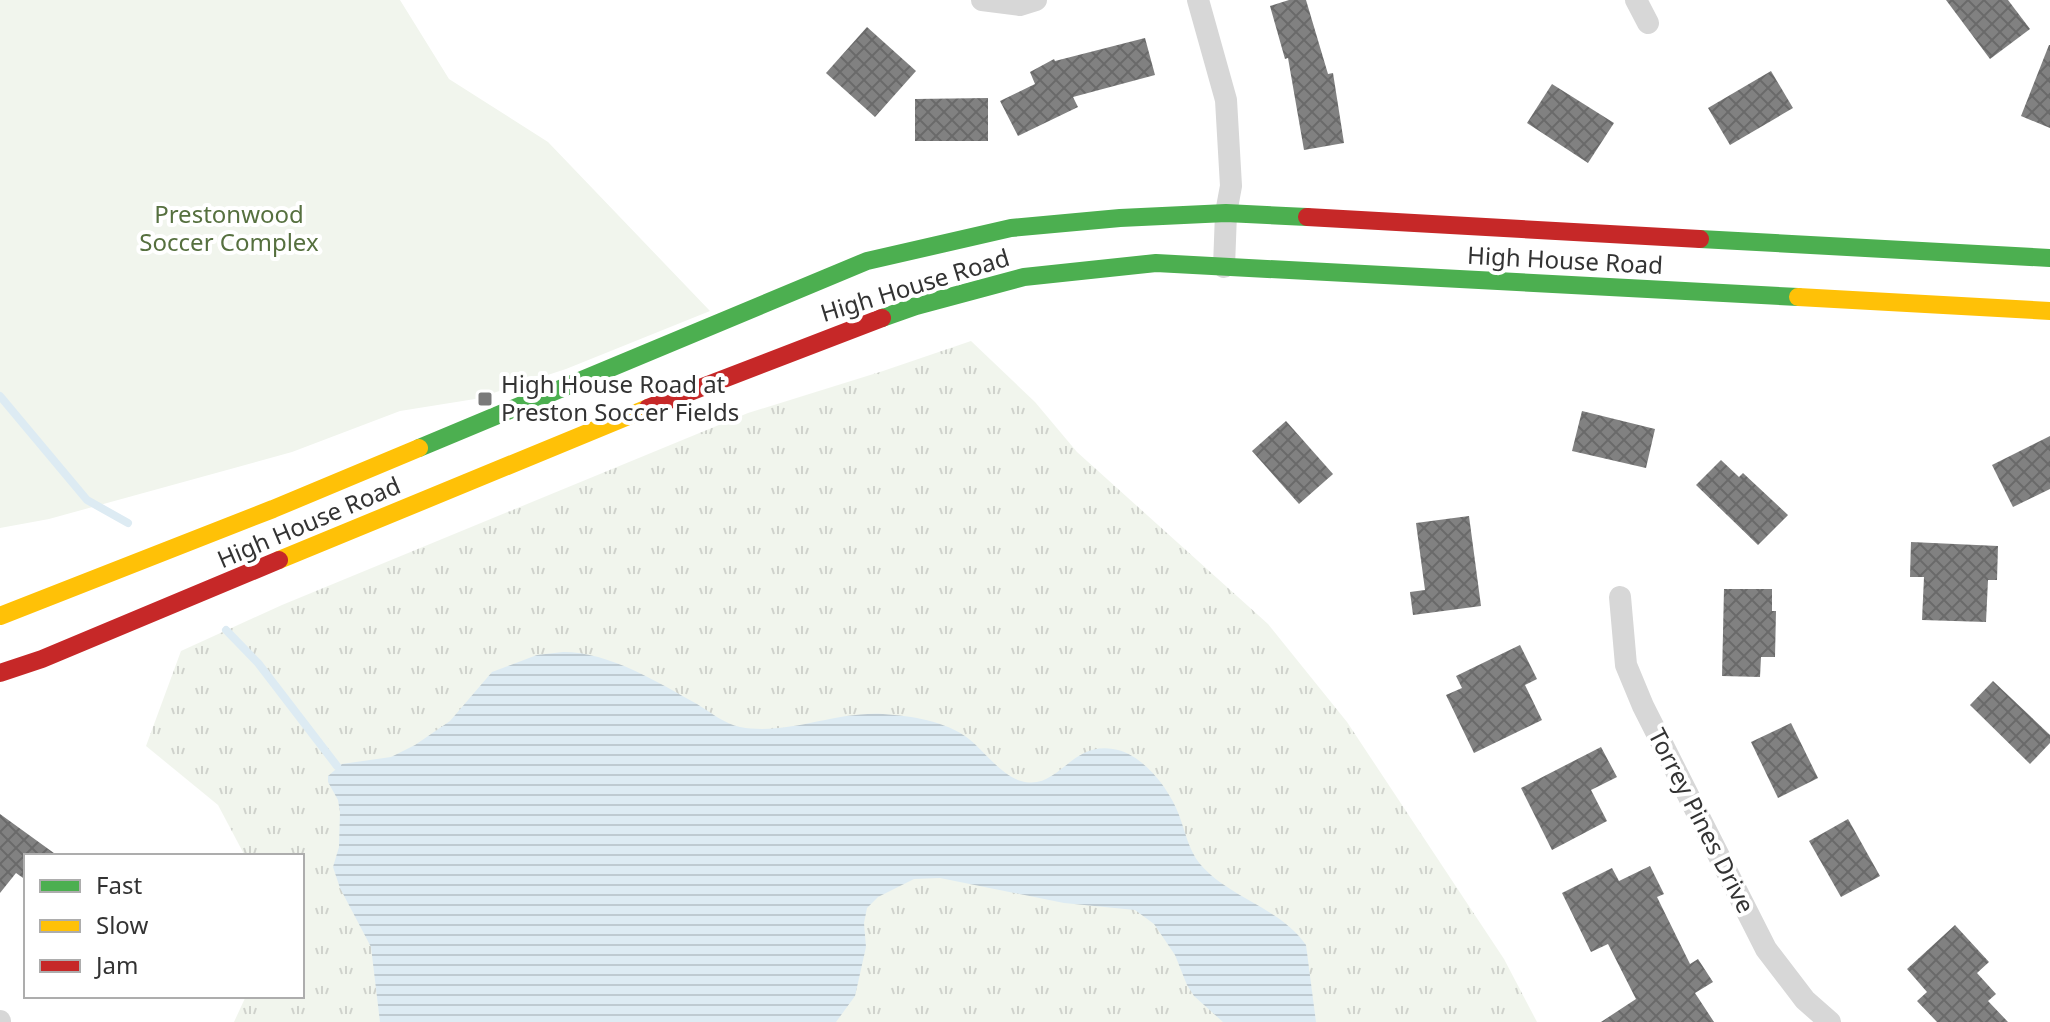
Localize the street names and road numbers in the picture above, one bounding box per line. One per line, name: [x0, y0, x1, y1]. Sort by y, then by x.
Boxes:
street label: High House Road: [1466, 238, 1664, 281]
street label: High House Road: [816, 240, 1013, 329]
street label: High House Road: [212, 468, 405, 575]
street label: Torrey Pines Drive: [1642, 722, 1763, 918]

